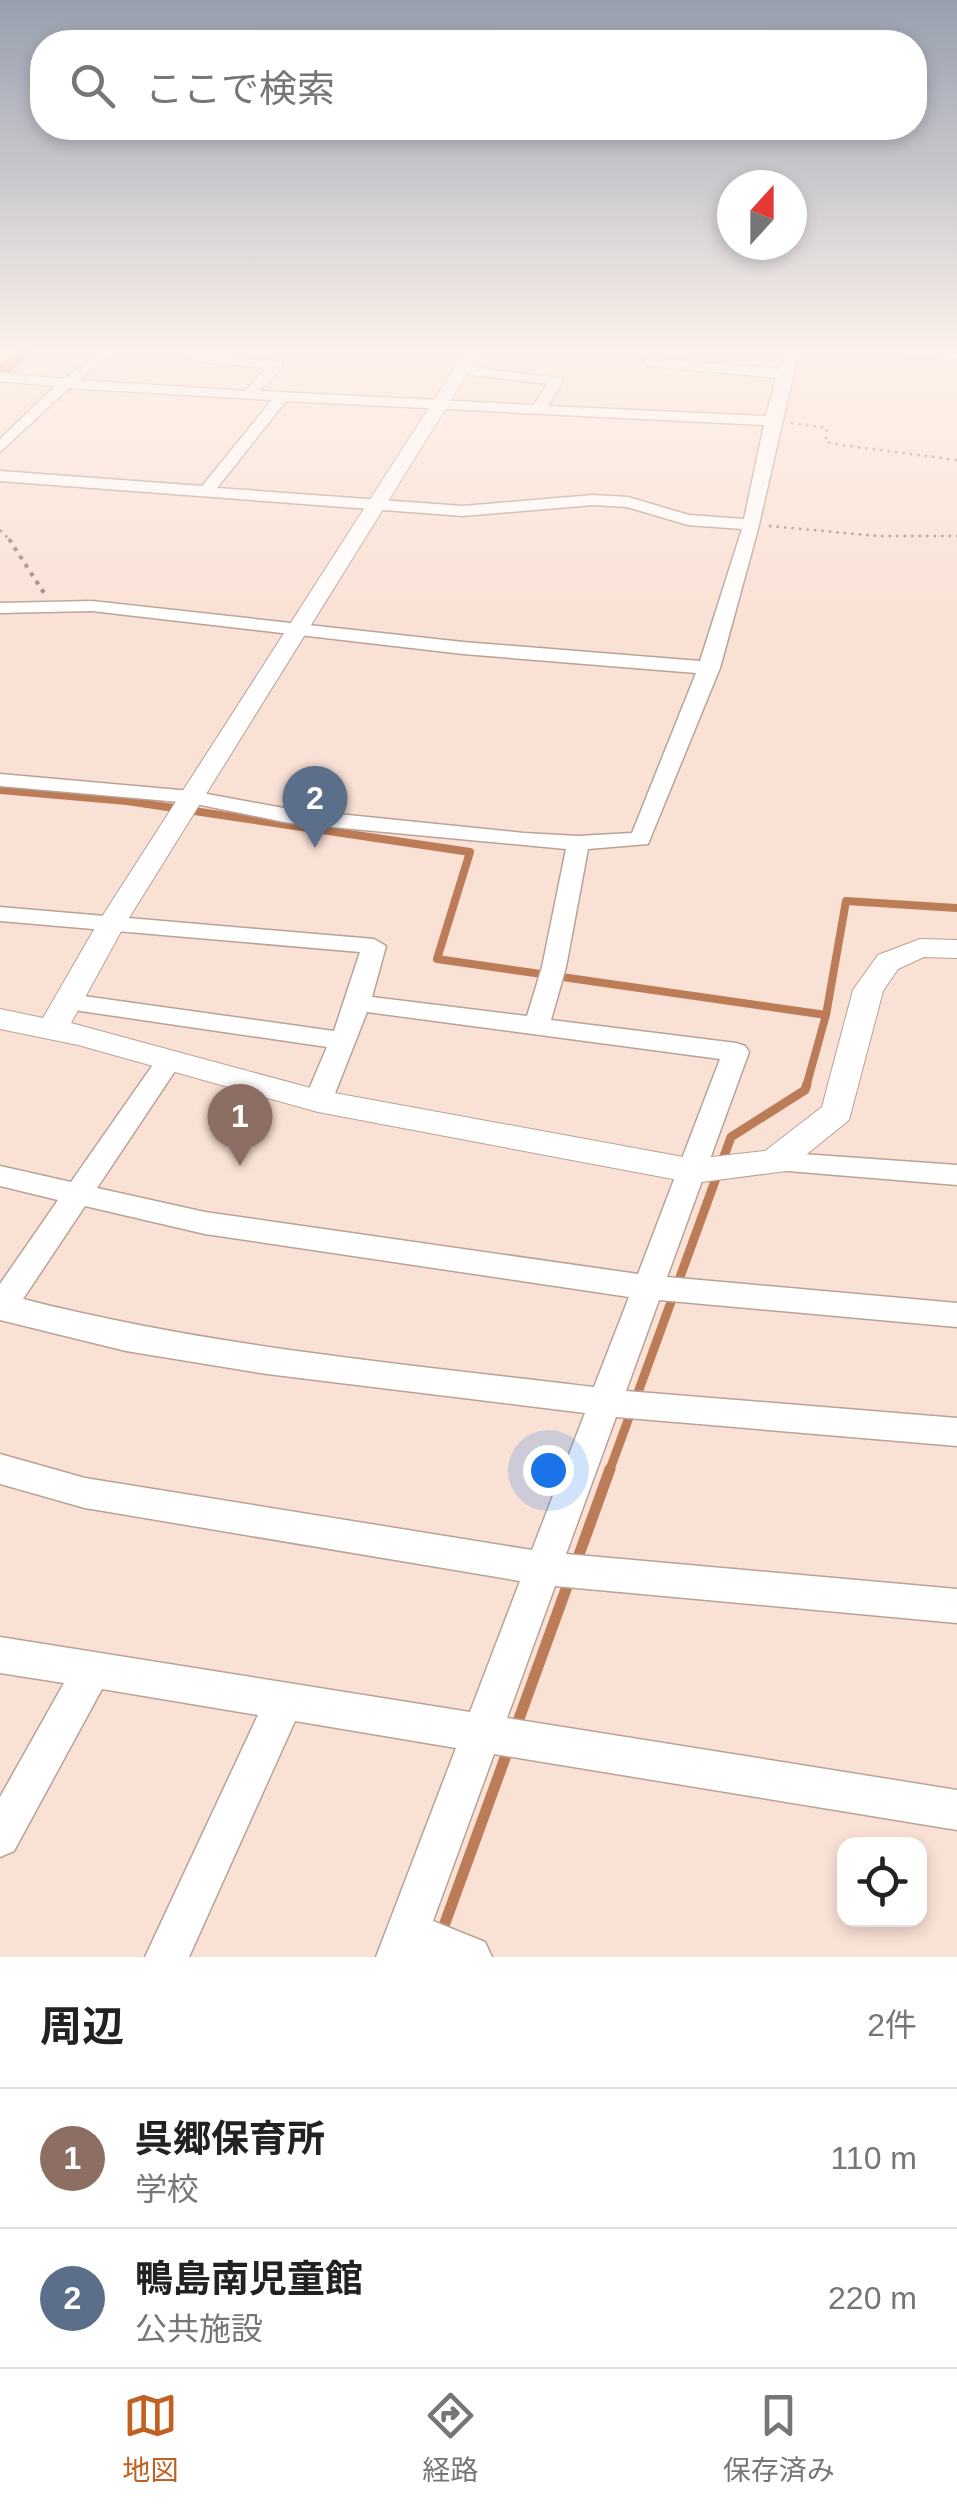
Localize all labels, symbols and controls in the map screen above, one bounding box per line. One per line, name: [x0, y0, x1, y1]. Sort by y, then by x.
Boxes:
search box: [30, 30, 927, 140]
icon: search: [65, 58, 120, 113]
text: ここで検索: [145, 68, 335, 110]
north arrow: [717, 170, 807, 260]
pin: 2: [282, 766, 348, 848]
pin: 1: [208, 1084, 272, 1166]
your location: [523, 1445, 574, 1496]
map controls: [837, 1837, 927, 1927]
button: locate: [837, 1837, 927, 1927]
text: 周辺: [40, 2003, 124, 2050]
text: 2件: [867, 2007, 917, 2043]
text: 呉郷保育所: [135, 2118, 325, 2160]
text: 1: [64, 2140, 81, 2176]
text: 110 m: [830, 2140, 917, 2176]
text: 学校: [135, 2171, 199, 2207]
text: 鴨島南児童館: [135, 2258, 363, 2300]
text: 2: [64, 2280, 81, 2316]
text: 220 m: [828, 2280, 917, 2316]
text: 公共施設: [135, 2311, 263, 2347]
tab: 地図: [122, 2388, 178, 2488]
tab: 経路: [422, 2388, 479, 2488]
tab: 保存済み: [723, 2388, 835, 2488]

